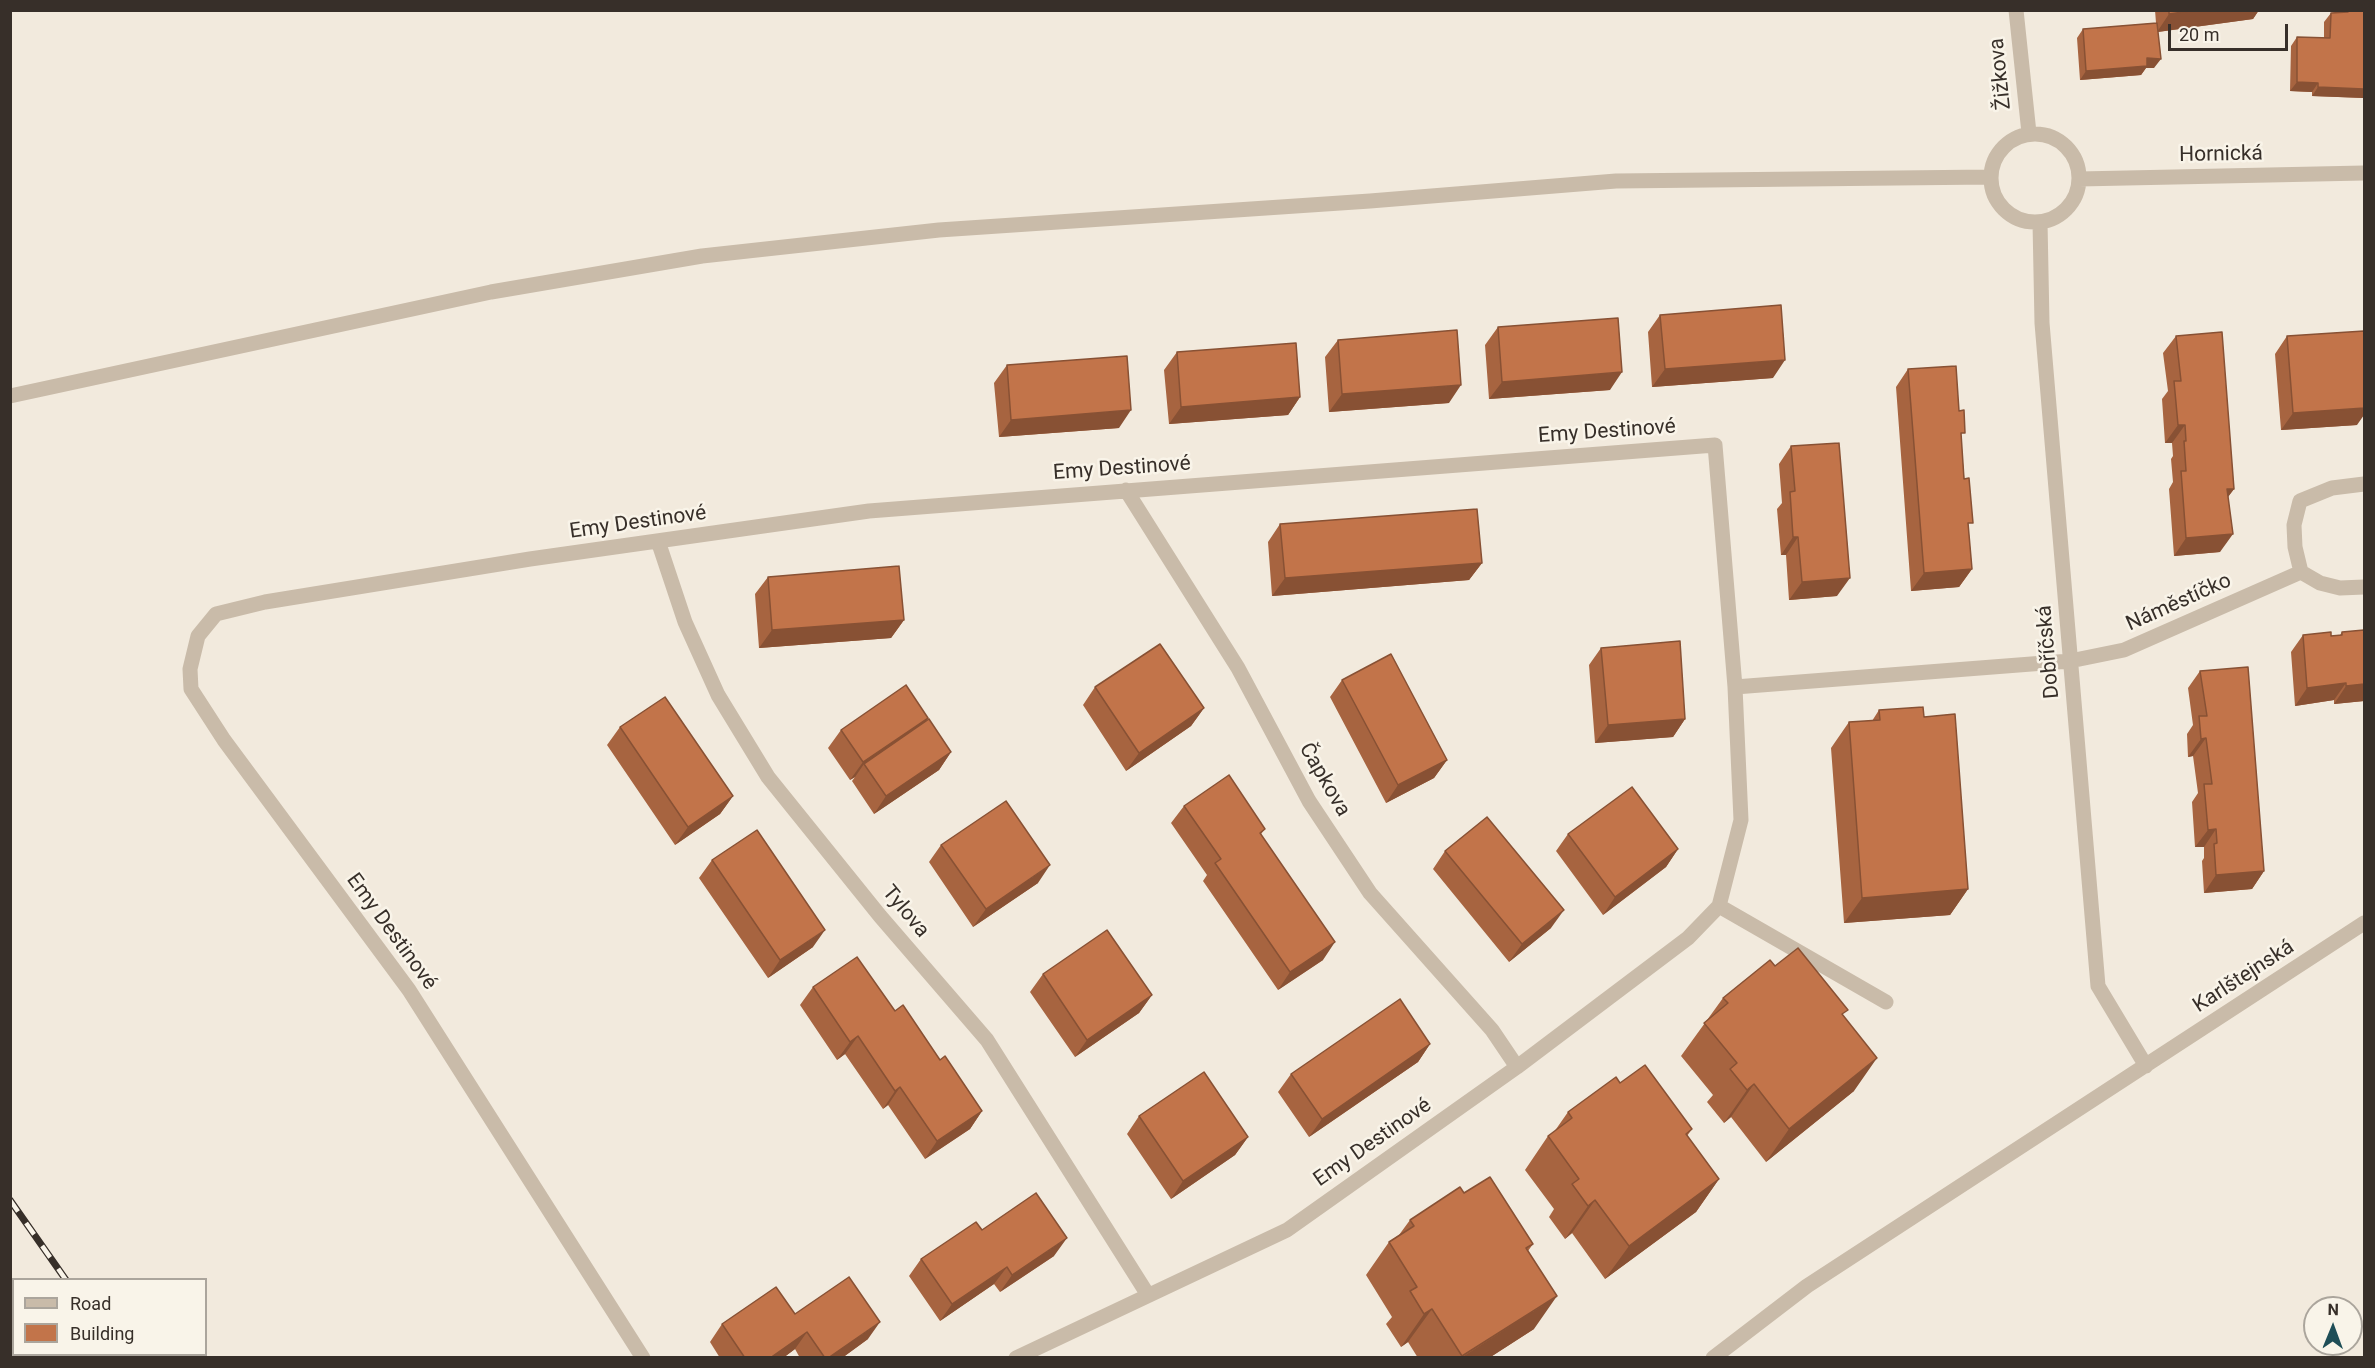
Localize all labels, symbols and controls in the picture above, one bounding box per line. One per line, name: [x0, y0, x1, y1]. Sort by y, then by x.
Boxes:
scale bar: [2171, 12, 2291, 50]
text: 20 m: [2179, 24, 2219, 45]
street label: Žižkova: [1985, 37, 2017, 111]
street label: Hornická: [2179, 142, 2263, 168]
street label: Emy Destinové: [1537, 415, 1677, 449]
street label: Emy Destinové: [1052, 452, 1192, 486]
street label: Emy Destinové: [568, 501, 708, 545]
street label: Náměstíčko: [2122, 569, 2236, 637]
street label: Dobříčská: [2032, 604, 2066, 700]
street label: Čapkova: [1293, 739, 1355, 821]
street label: Emy Destinové: [340, 869, 442, 995]
street label: Tylova: [876, 881, 934, 943]
street label: Karlštejnská: [2189, 935, 2299, 1019]
street label: Emy Destinové: [1309, 1093, 1437, 1193]
legend: [12, 1278, 207, 1356]
text: Road: [70, 1293, 111, 1314]
north arrow: [2303, 1296, 2363, 1356]
text: N: [2327, 1300, 2339, 1319]
text: Building: [70, 1323, 134, 1344]

